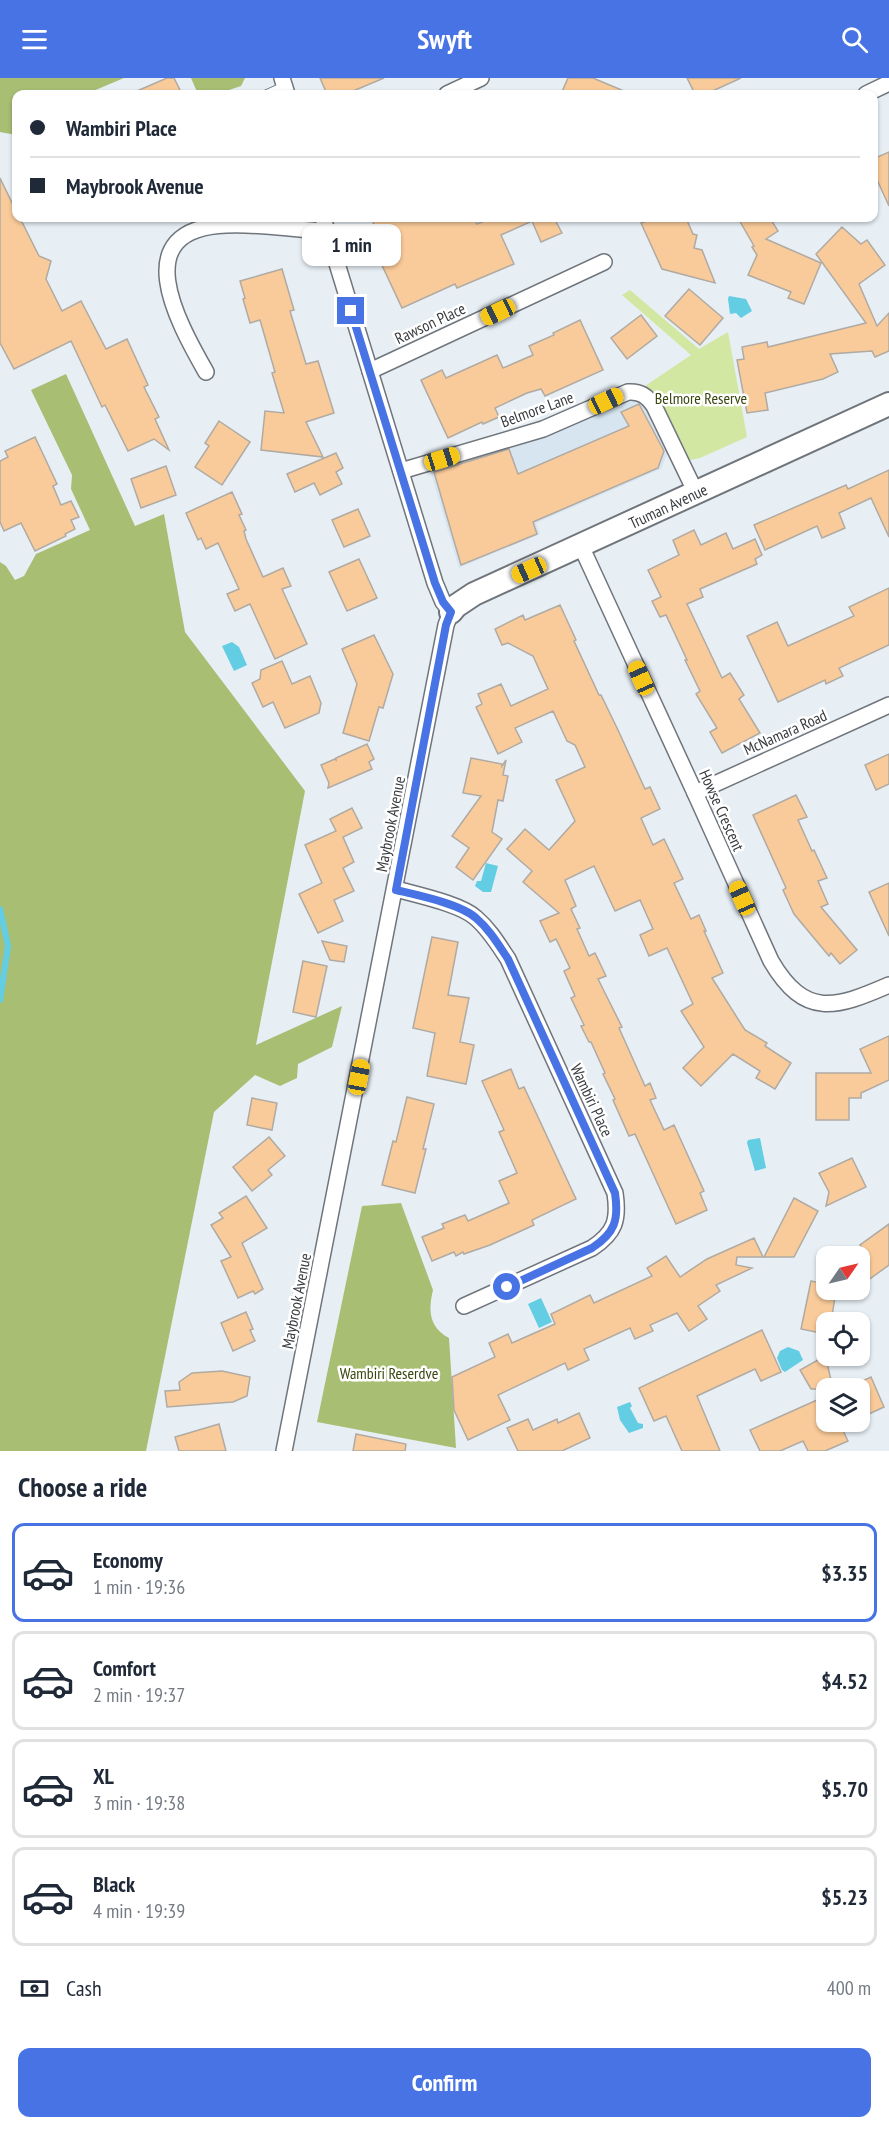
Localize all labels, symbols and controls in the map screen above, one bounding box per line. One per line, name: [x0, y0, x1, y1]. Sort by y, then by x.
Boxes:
text: Swyft: [417, 22, 472, 56]
icon: menu: [18, 23, 51, 56]
icon: search: [838, 23, 871, 56]
text: Wambiri Place: [66, 114, 177, 142]
text: Maybrook Avenue: [66, 172, 204, 200]
callout: 1 min: [302, 224, 400, 266]
text: 1 min: [331, 232, 372, 258]
car: [478, 296, 518, 328]
route end: [337, 297, 364, 324]
street label: Rawson Place: [391, 298, 469, 348]
car: [586, 385, 626, 417]
street label: Belmore Lane: [498, 387, 576, 431]
park label: Belmore Reserve: [655, 388, 747, 408]
car: [422, 445, 462, 473]
street label: Truman Avenue: [626, 479, 710, 533]
car: [509, 554, 549, 586]
car: [625, 658, 657, 698]
street label: McNamara Road: [740, 705, 830, 759]
street label: Howse Crescent: [695, 766, 749, 854]
street label: Maybrook Avenue: [371, 774, 409, 874]
car: [726, 878, 758, 918]
car: [347, 1058, 371, 1096]
street label: Wambiri Place: [566, 1060, 618, 1140]
north arrow: [816, 1246, 870, 1300]
map controls: [816, 1246, 870, 1432]
street label: Maybrook Avenue: [277, 1251, 315, 1351]
route start: [493, 1273, 520, 1300]
button: locate: [816, 1312, 870, 1366]
park label: Wambiri Reserdve: [340, 1363, 438, 1383]
button: layers: [816, 1378, 870, 1432]
text: Choose a ride: [18, 1470, 147, 1504]
icon: car: [21, 1546, 75, 1600]
text: Economy: [93, 1546, 163, 1574]
text: $3.35: [821, 1559, 868, 1587]
text: 1 min · 19:36: [93, 1574, 185, 1600]
icon: car: [21, 1654, 75, 1708]
text: Comfort: [93, 1654, 156, 1682]
text: $4.52: [821, 1667, 868, 1695]
text: 2 min · 19:37: [93, 1682, 185, 1708]
icon: car: [21, 1762, 75, 1816]
text: XL: [93, 1762, 114, 1790]
text: $5.70: [821, 1775, 868, 1803]
text: 3 min · 19:38: [93, 1790, 185, 1816]
icon: car: [21, 1870, 75, 1924]
text: Black: [93, 1870, 135, 1898]
text: $5.23: [821, 1883, 868, 1911]
text: 4 min · 19:39: [93, 1898, 185, 1924]
icon: cash: [18, 1972, 51, 2005]
text: Cash: [66, 1974, 102, 2002]
text: 400 m: [827, 1975, 871, 2001]
button: Confirm: [18, 2048, 871, 2117]

